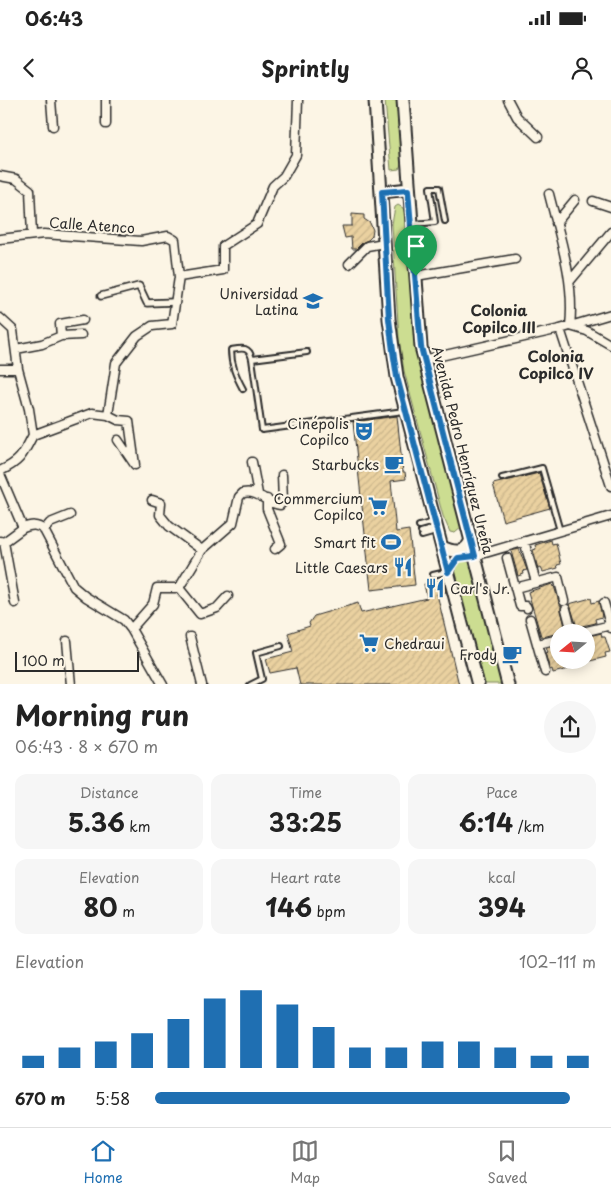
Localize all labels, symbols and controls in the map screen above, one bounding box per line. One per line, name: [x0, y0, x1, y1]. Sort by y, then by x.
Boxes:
text: 06:43: [25, 4, 83, 32]
text: Sprintly: [261, 51, 350, 84]
icon: back: [15, 54, 43, 82]
icon: person: [568, 54, 596, 82]
street label: Calle Atenco: [48, 212, 136, 238]
pin: [395, 225, 437, 276]
icon: arrive: [402, 232, 430, 260]
place label: Universidad Latina: [219, 283, 298, 320]
school or university icon: Universidad Latina: [302, 290, 324, 312]
district label: Colonia Copilco III: [462, 298, 536, 338]
street label: Avenida Pedro Henríquez Ureña: [427, 344, 499, 556]
district label: Colonia Copilco IV: [518, 344, 594, 384]
place label: Cinépolis Copilco: [287, 413, 349, 450]
theatre icon: Cinépolis Copilco: [353, 420, 375, 442]
cafe icon: Starbucks: [383, 453, 405, 475]
place label: Starbucks: [311, 454, 379, 475]
place label: Commercium Copilco: [273, 488, 363, 525]
supermarket icon: Commercium Copilco: [367, 495, 389, 517]
sports icon: Smart fit: [380, 531, 402, 553]
place label: Smart fit: [314, 532, 376, 553]
restaurant icon: Little Caesars: [392, 556, 414, 578]
place label: Little Caesars: [295, 557, 388, 578]
restaurant icon: Carl's Jr.: [424, 577, 446, 599]
place label: Carl's Jr.: [450, 578, 510, 599]
north arrow: [550, 624, 595, 669]
map controls: [550, 624, 595, 669]
supermarket icon: Chedraui: [358, 632, 380, 654]
place label: Chedraui: [384, 633, 445, 654]
cafe icon: Frody: [501, 643, 523, 665]
place label: Frody: [459, 644, 497, 665]
scale bar: [15, 650, 139, 673]
text: 100 m: [22, 650, 65, 671]
text: Morning run: [15, 693, 189, 736]
button: share: [544, 701, 596, 753]
text: 06:43 · 8 × 670 m: [15, 734, 158, 758]
text: Distance: [80, 782, 139, 803]
text: Time: [289, 782, 322, 803]
text: Pace: [486, 782, 518, 803]
text: 5.36: [68, 803, 125, 841]
text: 33:25: [269, 803, 342, 841]
text: 6:14: [459, 803, 513, 841]
text: km: [125, 816, 150, 837]
text: /km: [513, 816, 545, 837]
text: Elevation: [79, 867, 139, 888]
text: Heart rate: [270, 867, 341, 888]
text: kcal: [488, 867, 516, 888]
text: 80: [83, 888, 118, 926]
text: 146: [265, 888, 312, 926]
text: 394: [478, 888, 526, 926]
text: m: [118, 901, 135, 922]
text: bpm: [312, 901, 346, 922]
text: Elevation: [15, 949, 84, 973]
text: 102–111 m: [519, 949, 596, 973]
text: 670 m: [15, 1086, 66, 1110]
text: 5:58: [95, 1086, 130, 1110]
tab: Home: [84, 1137, 123, 1188]
tab: Map: [290, 1137, 320, 1188]
tab: Saved: [488, 1137, 527, 1188]

